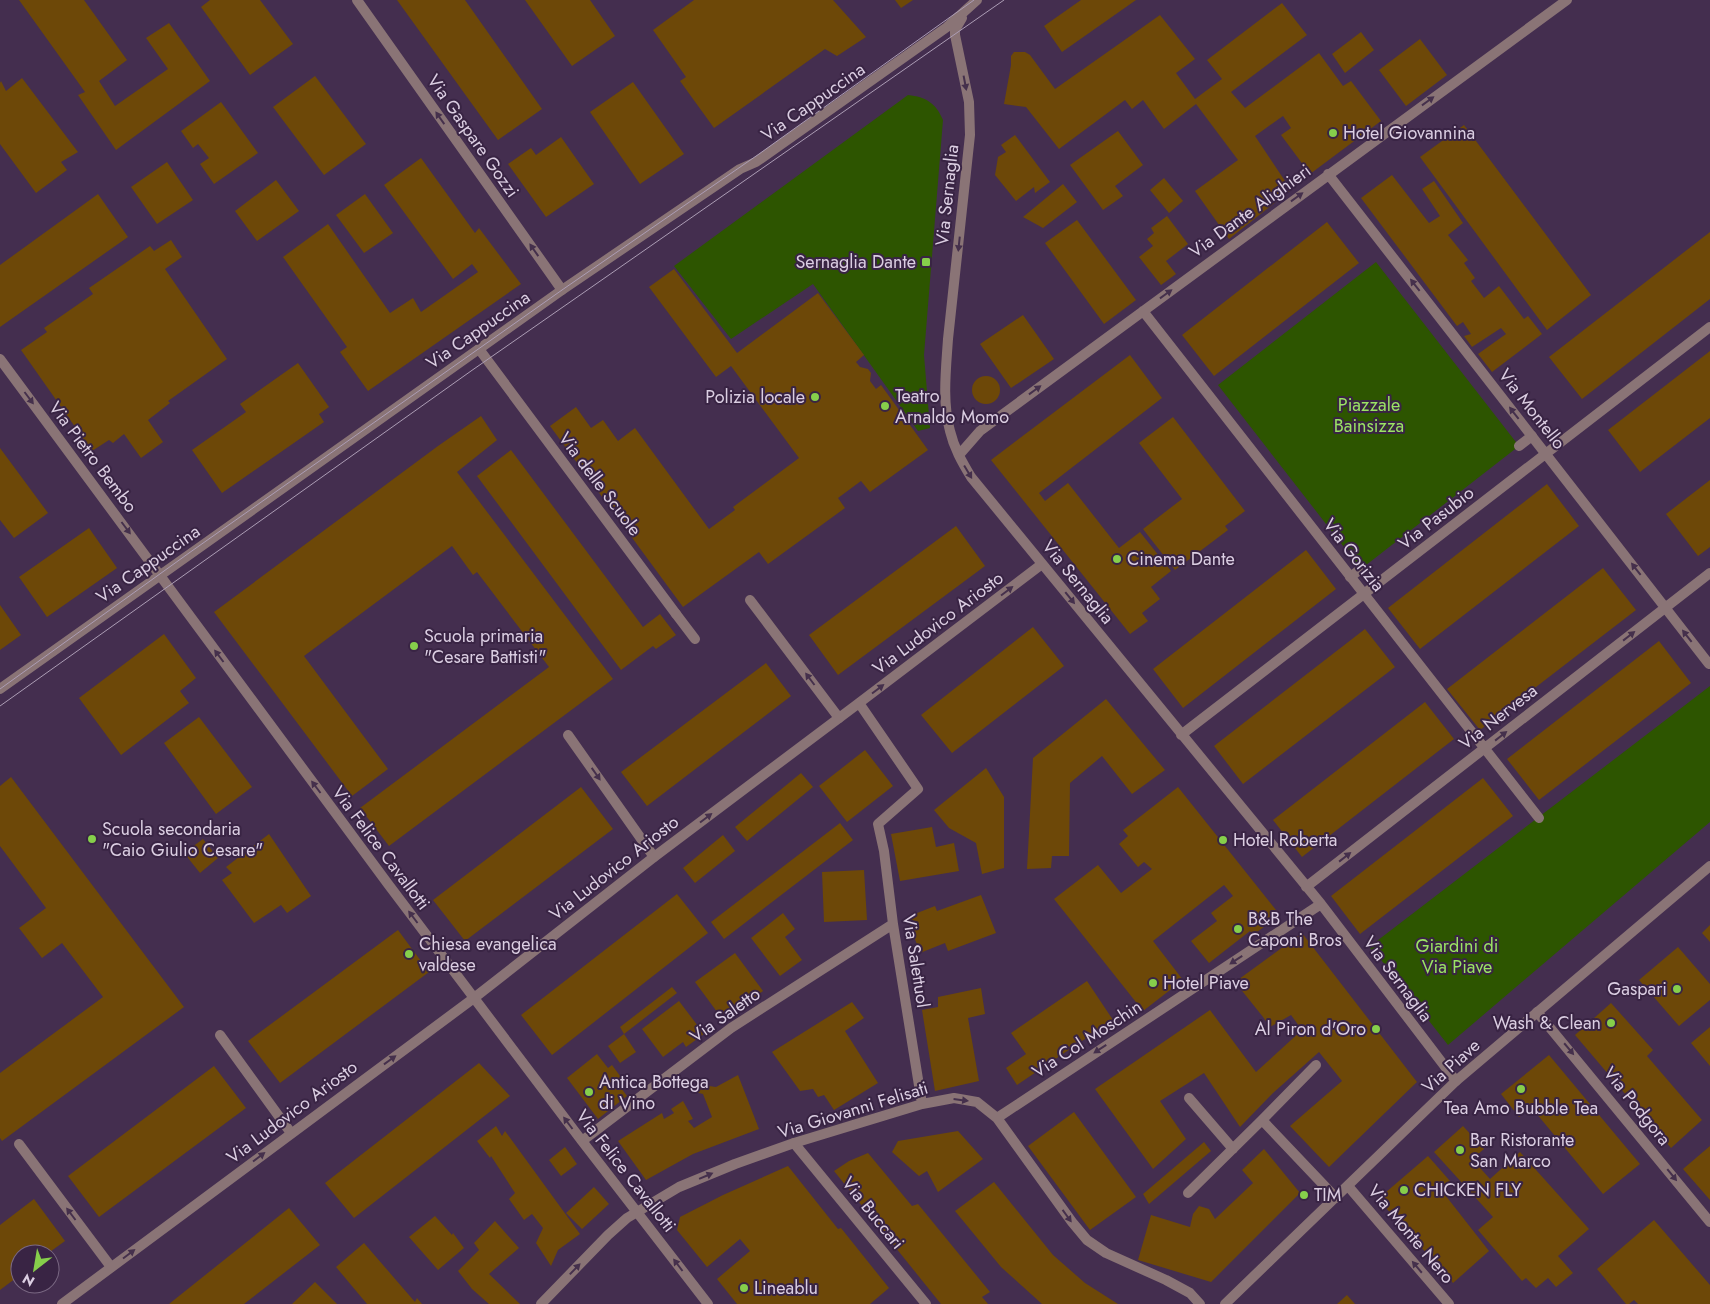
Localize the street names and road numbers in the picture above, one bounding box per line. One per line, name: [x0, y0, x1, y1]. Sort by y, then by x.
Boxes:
street label: Via Cappuccina: [756, 56, 870, 148]
street label: Via Gaspare Gozzi: [421, 69, 525, 203]
street label: Via Sernaglia: [929, 143, 965, 247]
street label: Via Dante Alighieri: [1184, 158, 1316, 264]
street label: Via Cappuccina: [421, 284, 535, 376]
street label: Via Montello: [1492, 363, 1572, 455]
street label: Via Pietro Bembo: [42, 396, 144, 518]
street label: Via delle Scuole: [552, 427, 648, 541]
street label: Via Pasubio: [1393, 480, 1480, 556]
street label: Via Gorizia: [1317, 513, 1391, 597]
street label: Via Cappuccina: [91, 518, 205, 610]
street label: Via Sernaglia: [1036, 534, 1120, 630]
street label: Via Ludovico Ariosto: [867, 565, 1009, 681]
street label: Via Nervesa: [1453, 678, 1543, 756]
street label: Via Felice Cavallotti: [326, 781, 436, 915]
street label: Via Ludovico Ariosto: [544, 809, 684, 927]
street label: Via Salettuol: [896, 912, 936, 1010]
street label: Via Sernaglia: [1357, 931, 1439, 1027]
street label: Via Saletto: [684, 981, 766, 1049]
street label: Via Col Moschin: [1027, 994, 1147, 1084]
street label: Via Piave: [1416, 1033, 1486, 1099]
street label: Via Ludovico Ariosto: [221, 1054, 363, 1170]
street label: Via Podgora: [1597, 1061, 1677, 1151]
street label: Via Giovanni Felisati: [775, 1075, 931, 1145]
street label: Via Felice Cavallotti: [570, 1104, 682, 1238]
street label: Via Buccari: [836, 1171, 910, 1255]
street label: Via Monte Nero: [1362, 1179, 1460, 1289]

